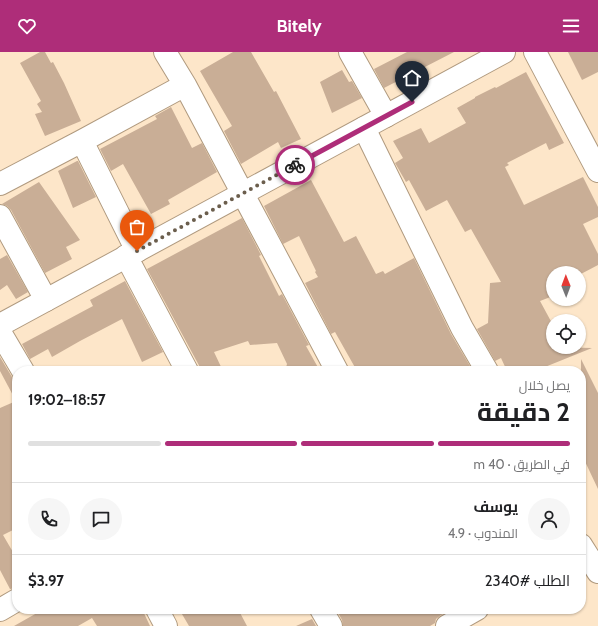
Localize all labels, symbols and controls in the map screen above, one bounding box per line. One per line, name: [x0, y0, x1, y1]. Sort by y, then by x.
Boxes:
icon: heart: [16, 15, 38, 37]
text: Bitely: [276, 15, 322, 37]
icon: menu: [560, 15, 582, 37]
pin: [395, 61, 429, 102]
icon: home: [401, 67, 423, 89]
courier: [275, 145, 315, 185]
icon: bike: [284, 154, 306, 176]
pin: [120, 210, 154, 251]
icon: bag: [126, 216, 148, 238]
north arrow: [546, 266, 586, 306]
map controls: [546, 266, 586, 354]
button: locate: [546, 314, 586, 354]
text: يصل خلال: [519, 377, 570, 393]
text: 18:57–19:02: [28, 391, 106, 409]
text: 2 دقيقة: [477, 396, 570, 428]
text: في الطريق · 40 m: [474, 456, 570, 472]
button: phone: [28, 498, 70, 540]
button: chat: [80, 498, 122, 540]
text: يوسف: [473, 498, 518, 516]
button: person: [528, 498, 570, 540]
text: المندوب · 4.9: [448, 525, 518, 541]
text: $3.97: [28, 572, 64, 590]
text: الطلب #2340: [485, 572, 570, 590]

